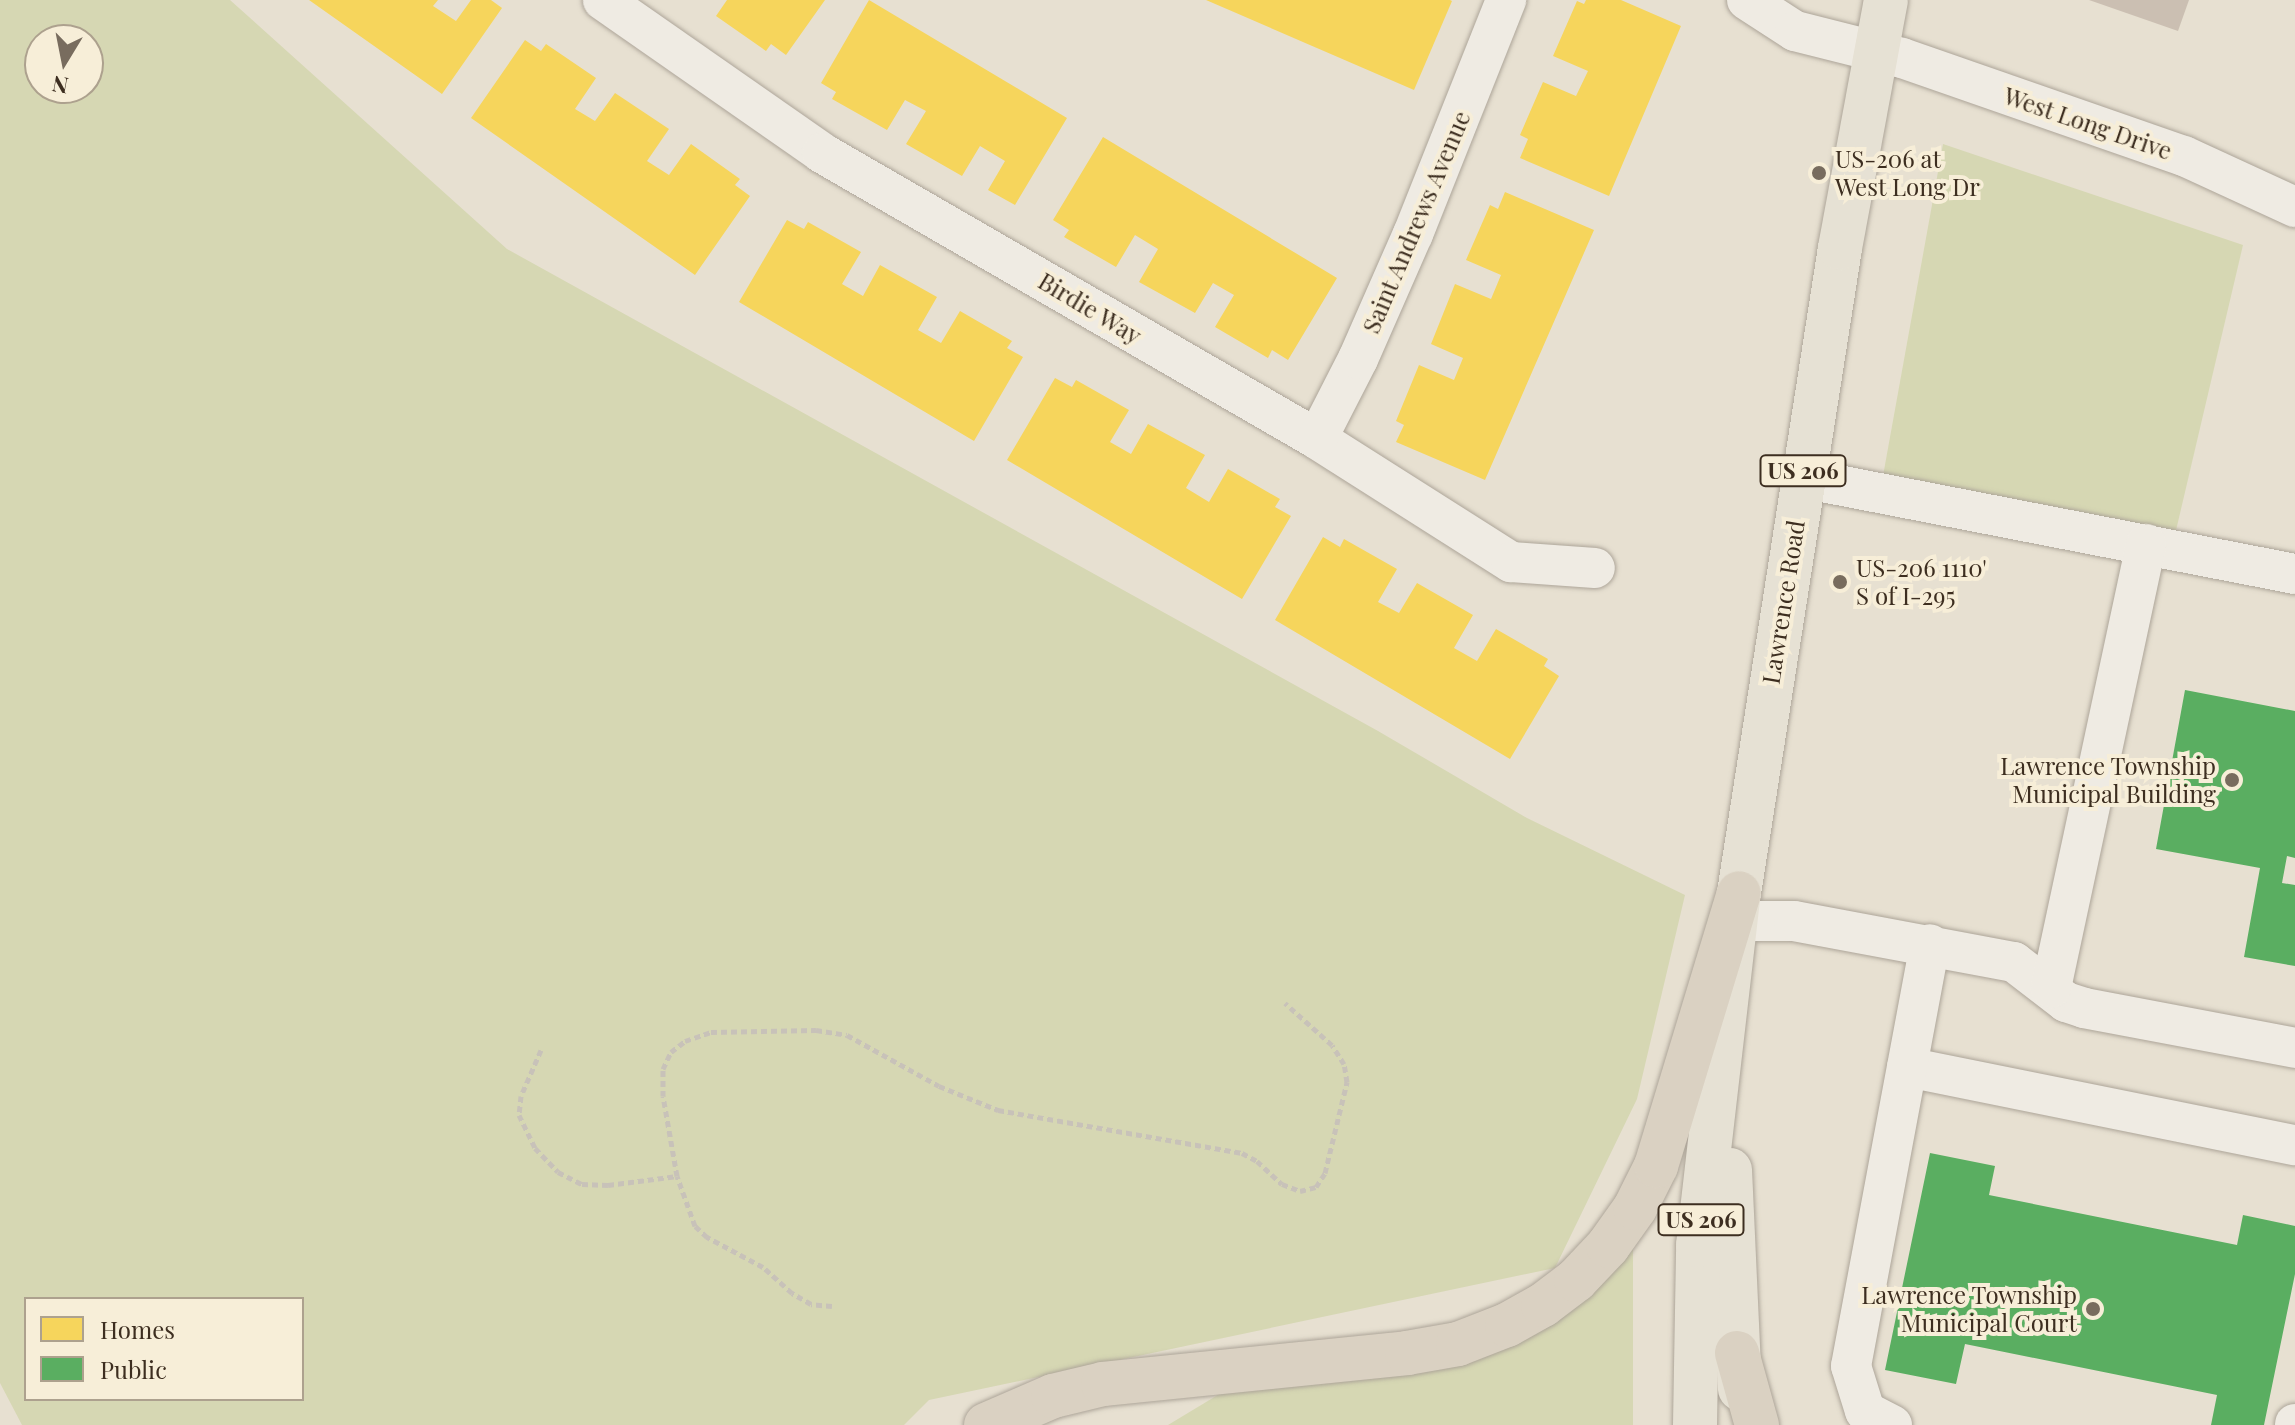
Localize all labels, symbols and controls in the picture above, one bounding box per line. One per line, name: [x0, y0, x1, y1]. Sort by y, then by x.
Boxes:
north arrow: [24, 24, 104, 104]
text: N: [50, 70, 71, 102]
street label: West Long Drive: [2000, 81, 2176, 165]
street label: Saint Andrews Avenue: [1356, 106, 1476, 338]
place label: US-206 at West Long Dr: [1835, 145, 1980, 201]
marker: US-206 at West Long Dr: [1810, 164, 1828, 182]
street label: Birdie Way: [1033, 266, 1147, 350]
road number: US 206: [1759, 453, 1847, 489]
street label: Lawrence Road: [1756, 518, 1810, 686]
place label: US-206 1110' S of I-295: [1856, 554, 1987, 610]
marker: US-206 1110' S of I-295: [1831, 573, 1849, 591]
place label: Lawrence Township Municipal Building: [2000, 752, 2216, 808]
marker: Lawrence Township Municipal Building: [2223, 771, 2241, 789]
road number: US 206: [1657, 1202, 1745, 1238]
place label: Lawrence Township Municipal Court: [1861, 1281, 2077, 1337]
legend: [24, 1297, 304, 1401]
marker: Lawrence Township Municipal Court: [2084, 1300, 2102, 1318]
text: Homes: [100, 1313, 175, 1345]
text: Public: [100, 1353, 167, 1385]

